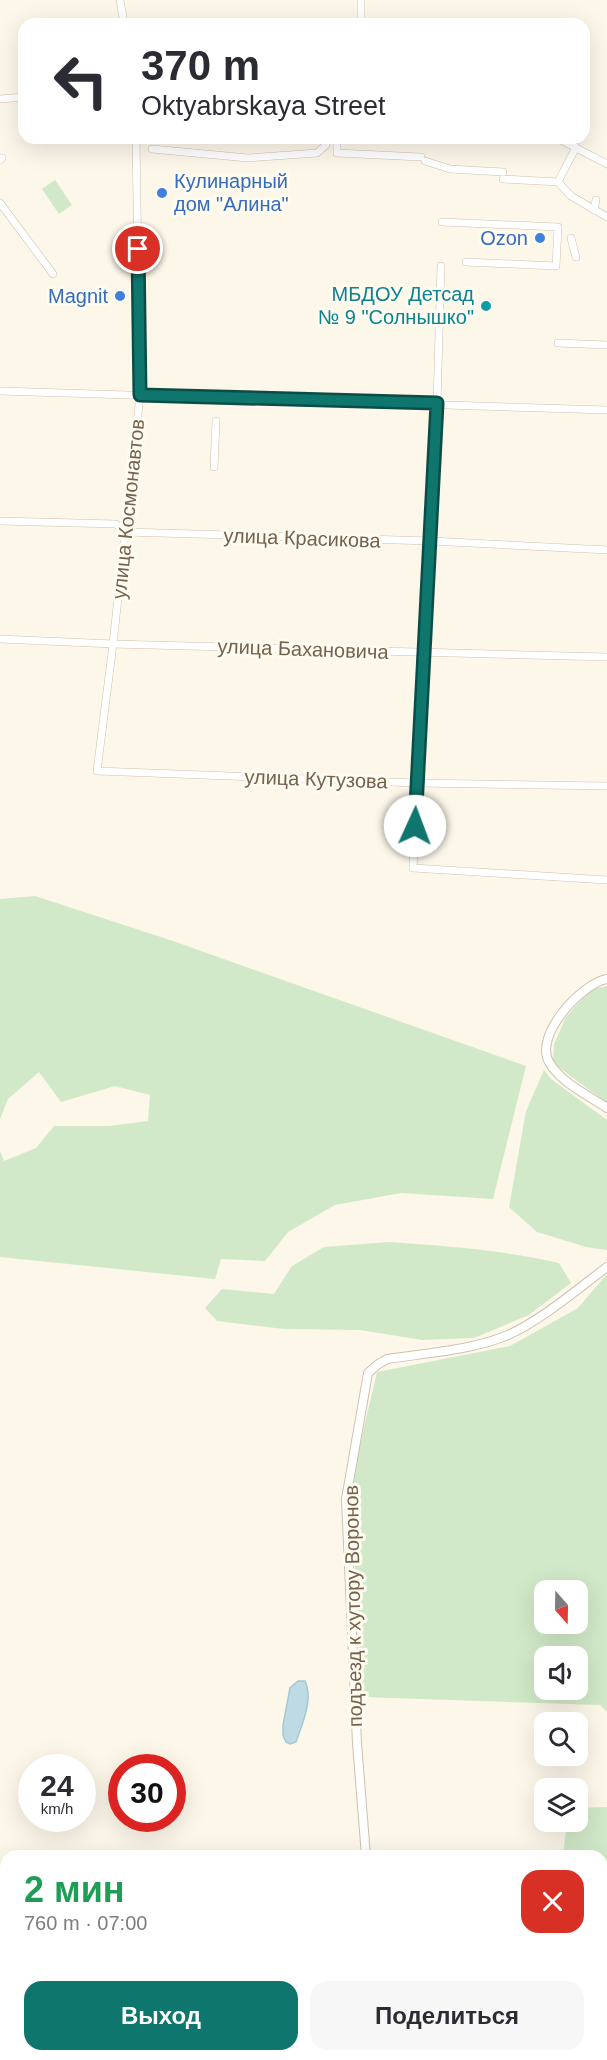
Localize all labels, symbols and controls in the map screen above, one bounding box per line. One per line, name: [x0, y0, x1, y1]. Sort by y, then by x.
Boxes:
icon: left: [42, 42, 120, 120]
text: 370 m: [141, 42, 260, 89]
text: Oktyabrskaya Street: [141, 91, 386, 121]
place label: Кулинарный дом "Алина": [174, 170, 289, 215]
marker: Кулинарный дом "Алина": [155, 186, 169, 200]
pin: [112, 223, 163, 274]
place label: Ozon: [480, 227, 528, 249]
marker: Ozon: [533, 231, 547, 245]
icon: arrive: [121, 232, 154, 265]
place label: МБДОУ Детсад № 9 "Солнышко": [318, 283, 474, 328]
place label: Magnit: [48, 285, 108, 307]
marker: Magnit: [113, 289, 127, 303]
marker: МБДОУ Детсад № 9 "Солнышко": [479, 299, 493, 313]
street label: улица Космонавтов: [108, 418, 148, 600]
street label: улица Красикова: [223, 524, 382, 552]
street label: улица Бахановича: [217, 635, 390, 663]
street label: улица Кутузова: [244, 766, 389, 793]
position arrow: [383, 794, 447, 858]
street label: подъезд к хутору Воронов: [340, 1485, 366, 1727]
north arrow: [534, 1580, 588, 1634]
map controls: [534, 1580, 588, 1832]
button: sound: [534, 1646, 588, 1700]
button: search: [534, 1712, 588, 1766]
speed limit sign: 30: [108, 1754, 186, 1832]
text: 24: [40, 1769, 74, 1802]
button: layers: [534, 1778, 588, 1832]
text: km/h: [41, 1800, 73, 1817]
text: 2 мин: [24, 1869, 125, 1910]
button: close: [521, 1870, 584, 1933]
text: 760 m · 07:00: [24, 1912, 147, 1934]
button: Выход: [24, 1981, 298, 2050]
button: Поделиться: [310, 1981, 584, 2050]

